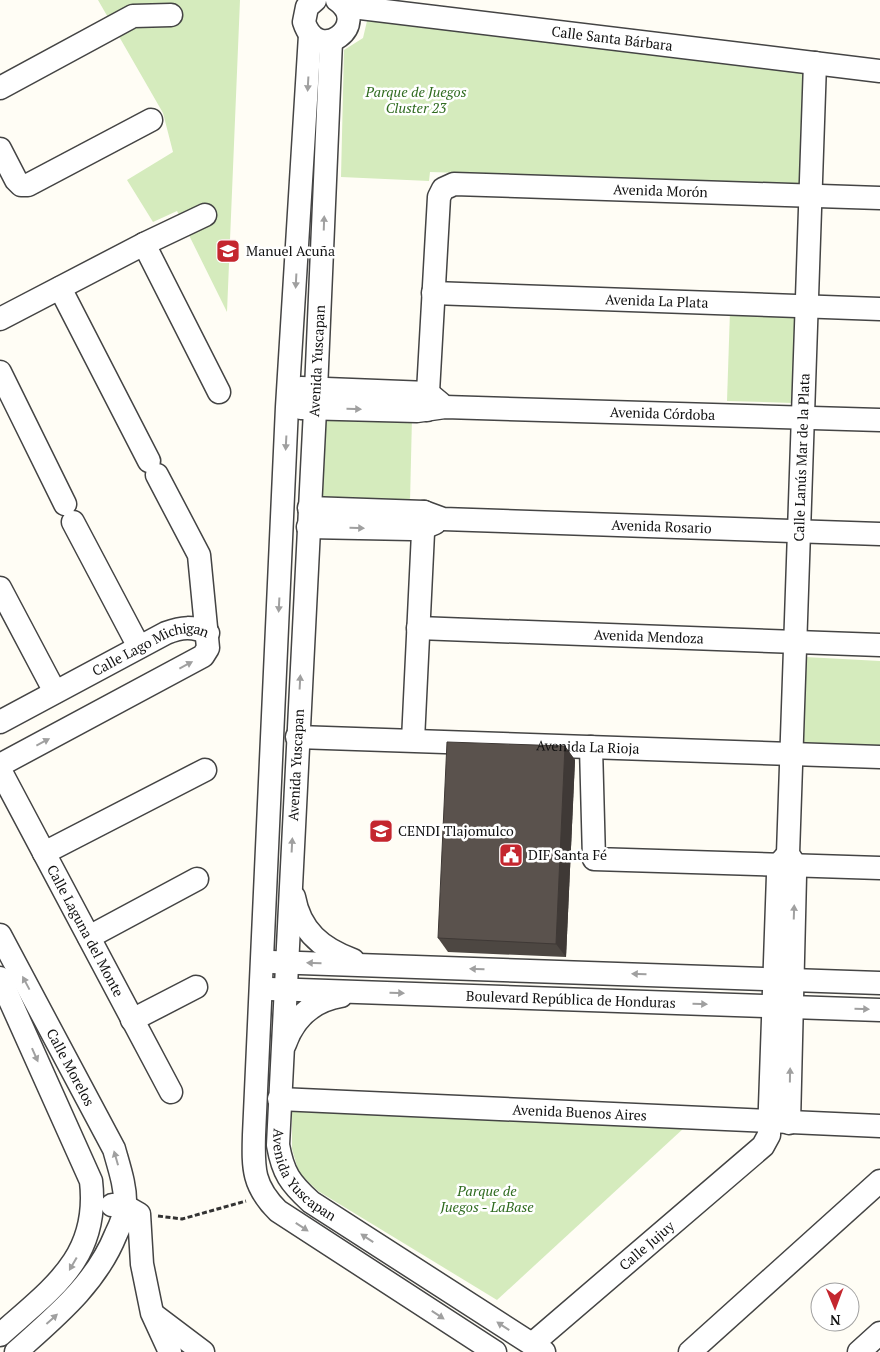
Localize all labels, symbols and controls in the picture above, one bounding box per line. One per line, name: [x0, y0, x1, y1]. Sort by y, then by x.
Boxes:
street label: Calle Santa Bárbara: [550, 21, 674, 55]
one-way arrow: [303, 76, 311, 92]
park label: Parque de Juegos Cluster 23: [364, 82, 467, 117]
street label: Avenida Morón: [613, 179, 709, 201]
one-way arrow: [320, 215, 328, 231]
school or university icon: Manuel Acuña: [215, 238, 241, 264]
place label: Manuel Acuña: [246, 241, 335, 260]
one-way arrow: [292, 273, 300, 289]
street label: Avenida La Plata: [605, 289, 709, 312]
street label: Avenida Yuscapan: [304, 304, 329, 417]
street label: Calle Lanús Mar de la Plata: [789, 373, 813, 542]
street label: Avenida Córdoba: [610, 402, 716, 424]
one-way arrow: [346, 405, 362, 413]
one-way arrow: [281, 435, 289, 451]
street label: Avenida Rosario: [611, 515, 712, 537]
one-way arrow: [349, 524, 365, 532]
one-way arrow: [274, 598, 282, 614]
street label: Calle Lago Michigan: [89, 618, 212, 680]
street label: Avenida Mendoza: [594, 624, 704, 648]
one-way arrow: [179, 661, 193, 669]
one-way arrow: [296, 674, 304, 690]
street label: Avenida Yuscapan: [283, 708, 308, 821]
street label: Avenida La Rioja: [536, 735, 640, 758]
one-way arrow: [36, 738, 50, 746]
school or university icon: CENDI Tlajomulco: [368, 818, 394, 844]
place label: CENDI Tlajomulco: [398, 821, 514, 840]
one-way arrow: [288, 837, 296, 853]
public building icon: DIF Santa Fé: [498, 842, 524, 868]
place label: DIF Santa Fé: [528, 845, 607, 864]
street label: Calle Laguna del Monte: [43, 861, 129, 1000]
one-way arrow: [790, 904, 798, 920]
one-way arrow: [306, 959, 322, 967]
one-way arrow: [468, 965, 484, 973]
one-way arrow: [631, 970, 647, 978]
one-way arrow: [22, 975, 30, 990]
street label: Boulevard República de Honduras: [466, 986, 676, 1012]
one-way arrow: [390, 990, 406, 998]
one-way arrow: [692, 1000, 708, 1008]
one-way arrow: [854, 1005, 870, 1013]
street label: Calle Morelos: [43, 1025, 99, 1109]
one-way arrow: [31, 1048, 39, 1062]
one-way arrow: [786, 1066, 794, 1082]
street label: Avenida Buenos Aires: [512, 1099, 647, 1125]
street label: Avenida Yuscapan: [269, 1128, 341, 1225]
one-way arrow: [112, 1151, 120, 1166]
park label: Parque de Juegos - LaBase: [439, 1181, 534, 1216]
street label: Calle Jujuy: [615, 1216, 679, 1274]
one-way arrow: [295, 1222, 308, 1232]
one-way arrow: [360, 1233, 373, 1242]
one-way arrow: [69, 1256, 77, 1271]
north arrow: [810, 1282, 860, 1332]
one-way arrow: [432, 1310, 445, 1320]
text: N: [829, 1311, 841, 1330]
one-way arrow: [45, 1314, 58, 1325]
one-way arrow: [497, 1321, 510, 1330]

